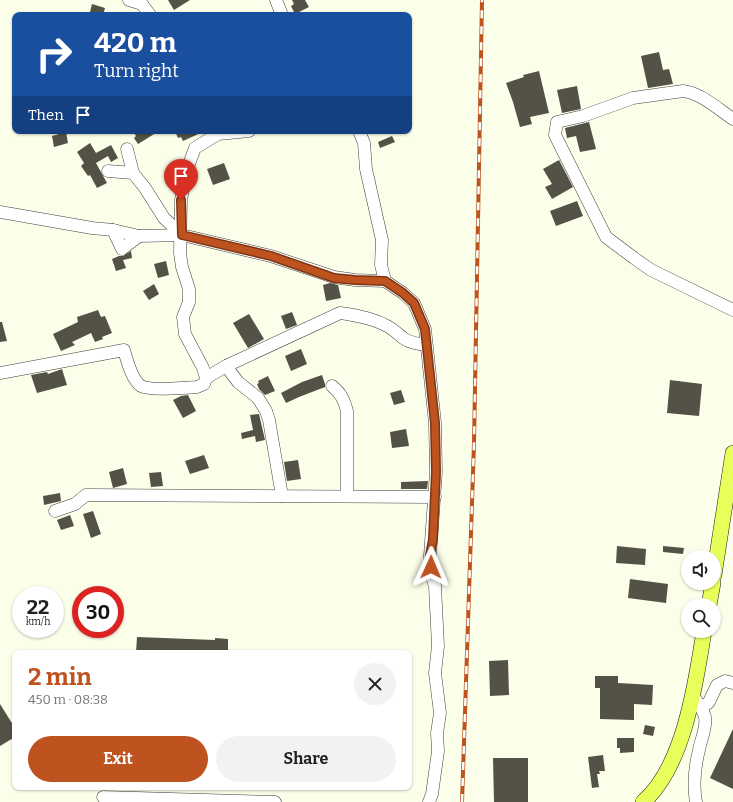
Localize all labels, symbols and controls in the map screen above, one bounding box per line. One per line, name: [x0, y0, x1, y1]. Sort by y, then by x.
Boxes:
text: 420 m: [94, 26, 176, 59]
icon: right: [28, 28, 80, 80]
text: Turn right: [94, 60, 179, 82]
icon: arrive: [72, 104, 94, 126]
text: Then: [28, 106, 64, 124]
pin: [164, 159, 198, 200]
icon: arrive: [170, 165, 192, 187]
position arrow: [410, 546, 452, 588]
map controls: [681, 550, 721, 638]
button: sound: [681, 550, 721, 590]
speed limit sign: 30: [72, 586, 124, 638]
text: 22: [27, 595, 49, 619]
button: search: [681, 598, 721, 638]
text: km/h: [26, 616, 50, 628]
text: 2 min: [28, 663, 92, 691]
button: close: [354, 663, 396, 705]
text: 450 m · 08:38: [28, 692, 108, 707]
button: Exit: [28, 736, 208, 782]
button: Share: [216, 736, 396, 782]

